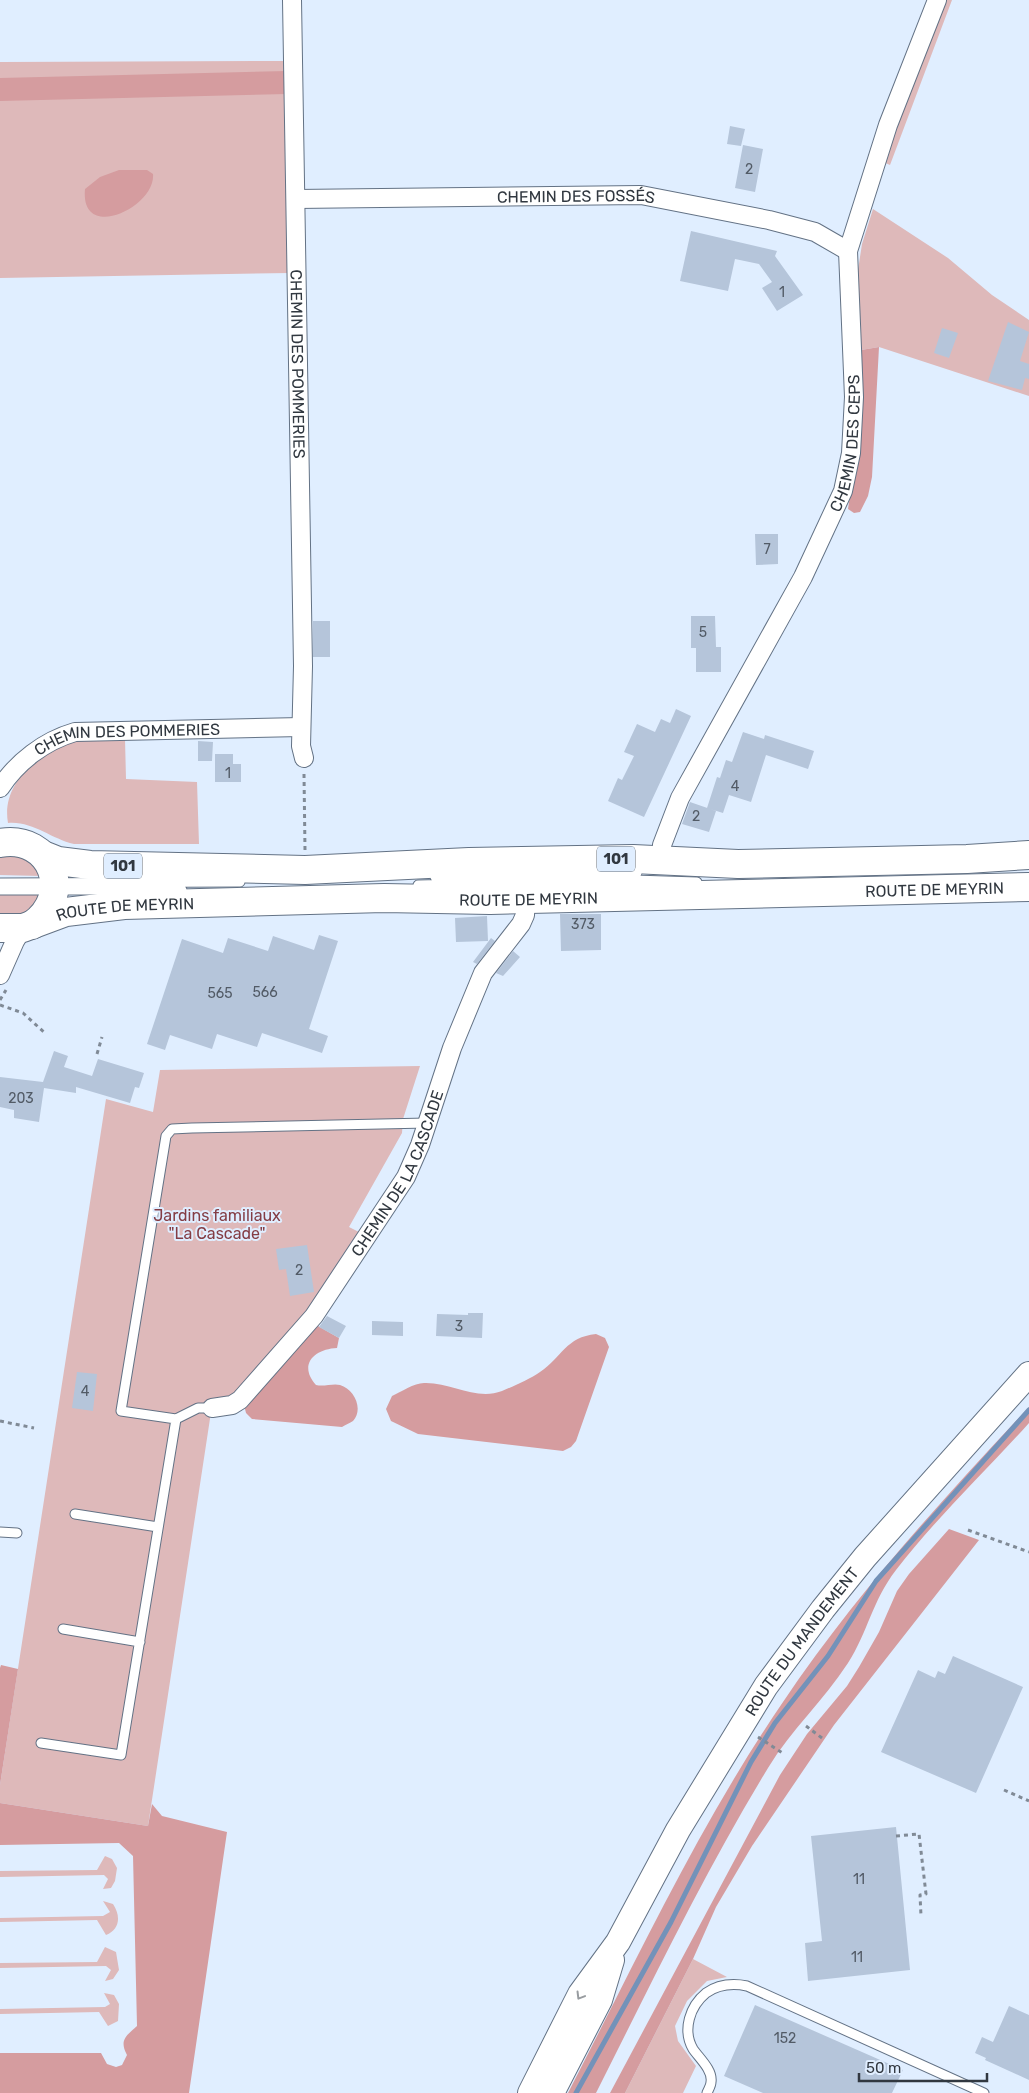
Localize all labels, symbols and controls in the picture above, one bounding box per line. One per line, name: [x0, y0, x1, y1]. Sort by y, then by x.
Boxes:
house number: 2: [745, 161, 753, 178]
street label: CHEMIN DES FOSSÉS: [497, 186, 657, 208]
street label: CHEMIN DES POMMERIES: [286, 269, 309, 459]
house number: 1: [779, 284, 785, 301]
street label: CHEMIN DES CEPS: [826, 374, 864, 515]
house number: 7: [763, 541, 771, 558]
house number: 5: [699, 624, 707, 641]
street label: CHEMIN DES POMMERIES: [30, 720, 220, 760]
house number: 1: [225, 765, 231, 782]
house number: 4: [731, 778, 740, 795]
house number: 2: [692, 808, 700, 825]
road number: 101: [597, 846, 635, 872]
road number: 101: [104, 854, 142, 878]
street label: ROUTE DE MEYRIN: [865, 879, 1004, 901]
street label: ROUTE DE MEYRIN: [459, 888, 598, 910]
street label: ROUTE DE MEYRIN: [53, 894, 194, 925]
house number: 373: [571, 916, 595, 933]
house number: 566: [252, 984, 278, 1001]
house number: 565: [207, 985, 233, 1002]
street label: CHEMIN DE LA CASCADE: [347, 1088, 447, 1260]
house number: 203: [8, 1090, 34, 1107]
park label: Jardins familiaux "La Cascade": [153, 1206, 281, 1243]
house number: 2: [295, 1262, 303, 1279]
house number: 3: [455, 1318, 463, 1335]
house number: 4: [81, 1383, 90, 1400]
street label: ROUTE DU MANDEMENT: [741, 1564, 863, 1719]
house number: 11: [853, 1871, 865, 1888]
house number: 11: [851, 1949, 863, 1966]
one-way arrow: [576, 1990, 586, 1999]
house number: 152: [774, 2030, 796, 2047]
scale bar: [859, 2050, 986, 2082]
text: 50 m: [866, 2059, 901, 2077]

